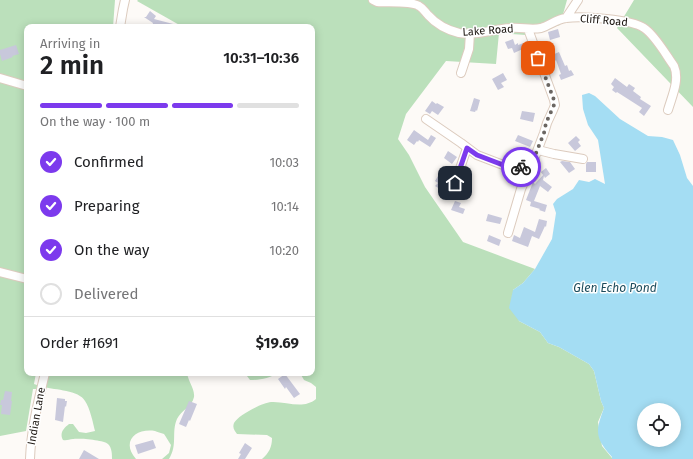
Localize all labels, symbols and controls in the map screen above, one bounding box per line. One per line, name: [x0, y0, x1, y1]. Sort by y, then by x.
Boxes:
street label: Cliff Road: [579, 12, 628, 29]
street label: Lake Road: [462, 22, 514, 39]
text: Arriving in: [40, 36, 100, 51]
pin: [521, 41, 555, 75]
icon: bag: [527, 47, 549, 69]
text: 10:31–10:36: [223, 49, 299, 67]
text: 2 min: [40, 50, 104, 81]
text: On the way · 100 m: [40, 114, 150, 129]
courier: [501, 147, 541, 187]
icon: check: [40, 151, 62, 173]
text: Confirmed: [74, 153, 144, 171]
text: 10:03: [269, 155, 299, 170]
icon: bike: [510, 156, 532, 178]
pin: [438, 166, 472, 200]
icon: home: [444, 172, 466, 194]
icon: check: [40, 195, 62, 217]
text: Preparing: [74, 197, 139, 215]
text: 10:14: [271, 199, 299, 214]
icon: check: [40, 239, 62, 261]
text: On the way: [74, 241, 149, 259]
text: 10:20: [269, 243, 299, 258]
water label: Glen Echo Pond: [573, 281, 657, 295]
text: Delivered: [74, 285, 138, 303]
text: Order #1691: [40, 334, 119, 352]
text: $19.69: [256, 334, 299, 352]
street label: Indian Lane: [25, 386, 48, 446]
map controls: [637, 403, 681, 447]
button: locate: [637, 403, 681, 447]

